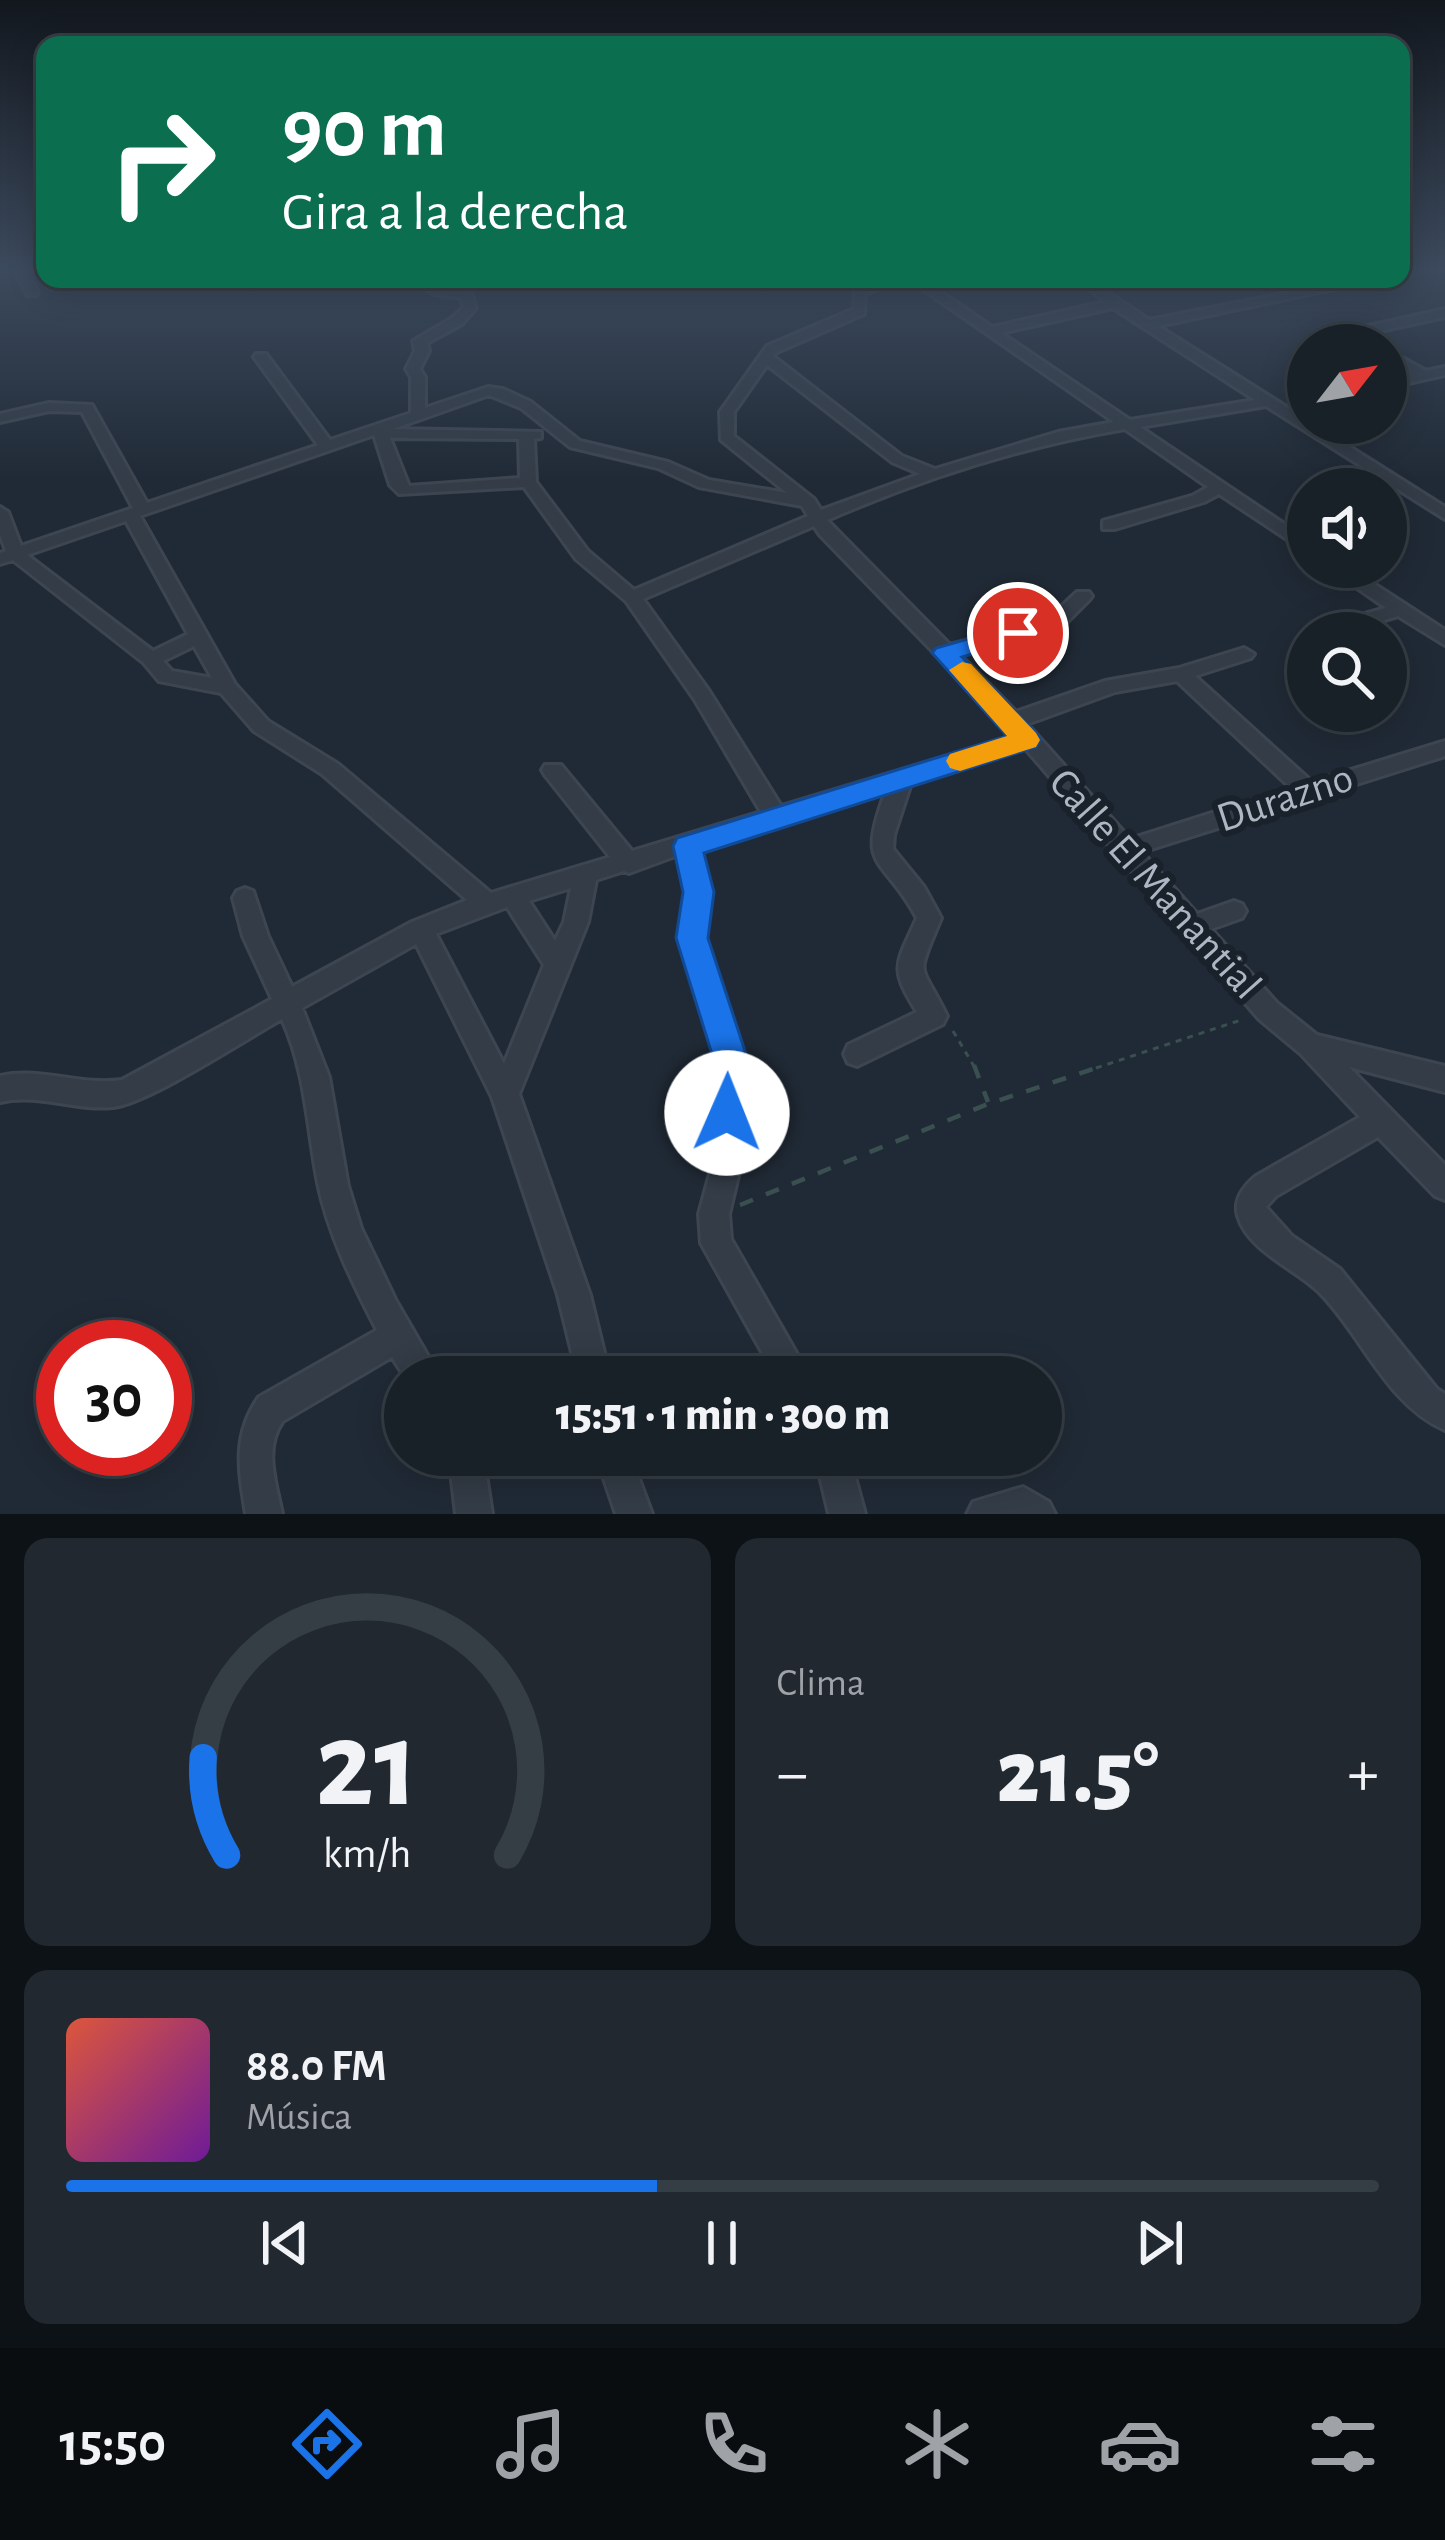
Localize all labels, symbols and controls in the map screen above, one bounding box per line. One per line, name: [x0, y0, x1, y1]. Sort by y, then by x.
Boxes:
icon: right: [84, 84, 240, 240]
text: 90 m: [282, 88, 447, 172]
text: Gira a la derecha: [282, 186, 628, 240]
north arrow: [1287, 324, 1407, 444]
map controls: [1287, 324, 1407, 732]
button: sound: [1287, 468, 1407, 588]
pin: [967, 582, 1069, 684]
icon: arrive: [985, 600, 1051, 666]
button: search: [1287, 612, 1407, 732]
street label: Durazno: [1212, 756, 1358, 840]
street label: Calle El Manantial: [1041, 761, 1269, 1007]
position arrow: [664, 1050, 790, 1176]
speed limit sign: 30: [36, 1320, 192, 1476]
text: 15:51 · 1 min · 300 m: [556, 1393, 890, 1438]
text: Clima: [777, 1664, 865, 1703]
text: 21: [315, 1704, 419, 1829]
text: 21.5°: [997, 1729, 1159, 1819]
text: −: [777, 1741, 808, 1807]
text: +: [1347, 1741, 1379, 1807]
text: km/h: [323, 1833, 411, 1876]
text: 88.0 FM: [246, 2044, 387, 2089]
text: Música: [246, 2098, 352, 2137]
icon: previous: [252, 2210, 318, 2276]
icon: pause: [689, 2210, 755, 2276]
icon: next: [1127, 2210, 1193, 2276]
icon: directions: [285, 2402, 369, 2486]
icon: music: [489, 2402, 573, 2486]
icon: phone: [692, 2402, 776, 2486]
icon: climate: [895, 2402, 979, 2486]
icon: car: [1098, 2402, 1182, 2486]
icon: filters: [1301, 2402, 1385, 2486]
text: 15:50: [60, 2417, 166, 2471]

